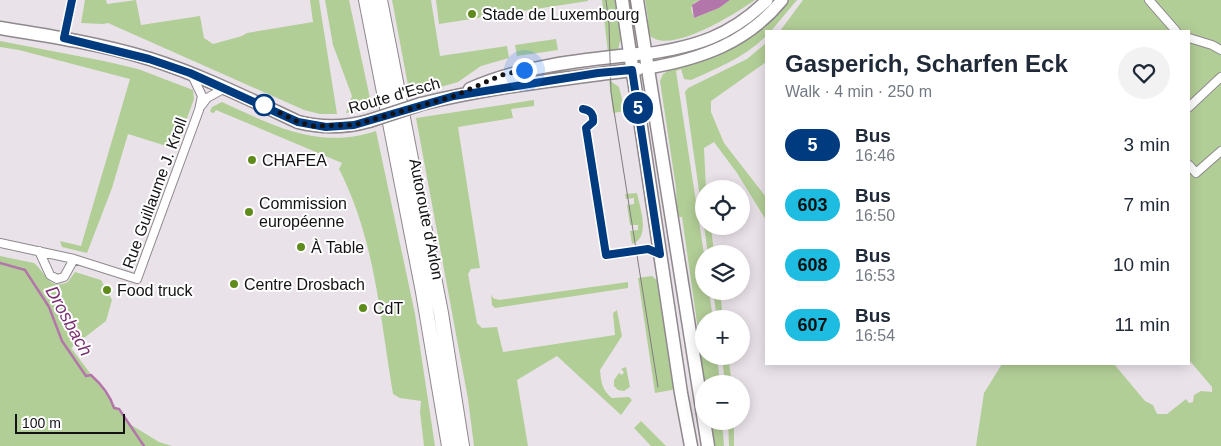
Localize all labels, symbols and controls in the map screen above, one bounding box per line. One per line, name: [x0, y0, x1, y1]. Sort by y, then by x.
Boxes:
place label: Stade de Luxembourg: [482, 6, 639, 23]
marker: Stade de Luxembourg: [466, 8, 478, 20]
button: heart: [1118, 47, 1170, 99]
text: Gasperich, Scharfen Eck: [785, 50, 1068, 77]
your location: [512, 58, 537, 83]
street label: Route d'Esch: [346, 74, 442, 117]
text: Walk · 4 min · 250 m: [785, 83, 932, 100]
line badge: 5: [622, 92, 654, 124]
unlabelled marker: [253, 94, 275, 116]
text: 5: [633, 98, 643, 118]
street label: Rue Guillaume J. Kroll: [119, 115, 190, 271]
text: Bus: [855, 125, 891, 146]
text: 3 min: [1124, 134, 1170, 155]
text: 5: [807, 135, 818, 155]
text: 16:46: [855, 147, 895, 164]
place label: CHAFEA: [262, 152, 327, 169]
marker: CHAFEA: [246, 154, 258, 166]
street label: Autoroute d'Arlon: [406, 157, 447, 281]
map controls: [695, 180, 750, 430]
button: locate: [695, 180, 750, 235]
text: Bus: [855, 185, 891, 206]
text: 7 min: [1124, 194, 1170, 215]
place label: Commission européenne: [259, 195, 347, 230]
text: 603: [797, 195, 828, 215]
marker: Commission européenne: [243, 206, 255, 218]
text: 16:50: [855, 207, 895, 224]
place label: À Table: [311, 238, 364, 256]
marker: À Table: [295, 241, 307, 253]
button: layers: [695, 245, 750, 300]
text: Bus: [855, 245, 891, 266]
text: 10 min: [1113, 254, 1170, 275]
text: 608: [797, 255, 828, 275]
text: 16:53: [855, 267, 895, 284]
place label: Centre Drosbach: [244, 276, 365, 293]
marker: Centre Drosbach: [228, 278, 240, 290]
water label: Drosbach: [42, 282, 96, 360]
place label: Food truck: [117, 282, 194, 299]
marker: Food truck: [101, 284, 113, 296]
place label: CdT: [373, 300, 403, 317]
marker: CdT: [357, 302, 369, 314]
text: Bus: [855, 305, 891, 326]
button: +: [695, 310, 750, 365]
text: 11 min: [1114, 314, 1170, 335]
text: 607: [797, 315, 828, 335]
text: 16:54: [855, 327, 895, 344]
button: −: [695, 375, 750, 430]
scale bar: [15, 411, 125, 434]
text: 100 m: [22, 415, 61, 431]

